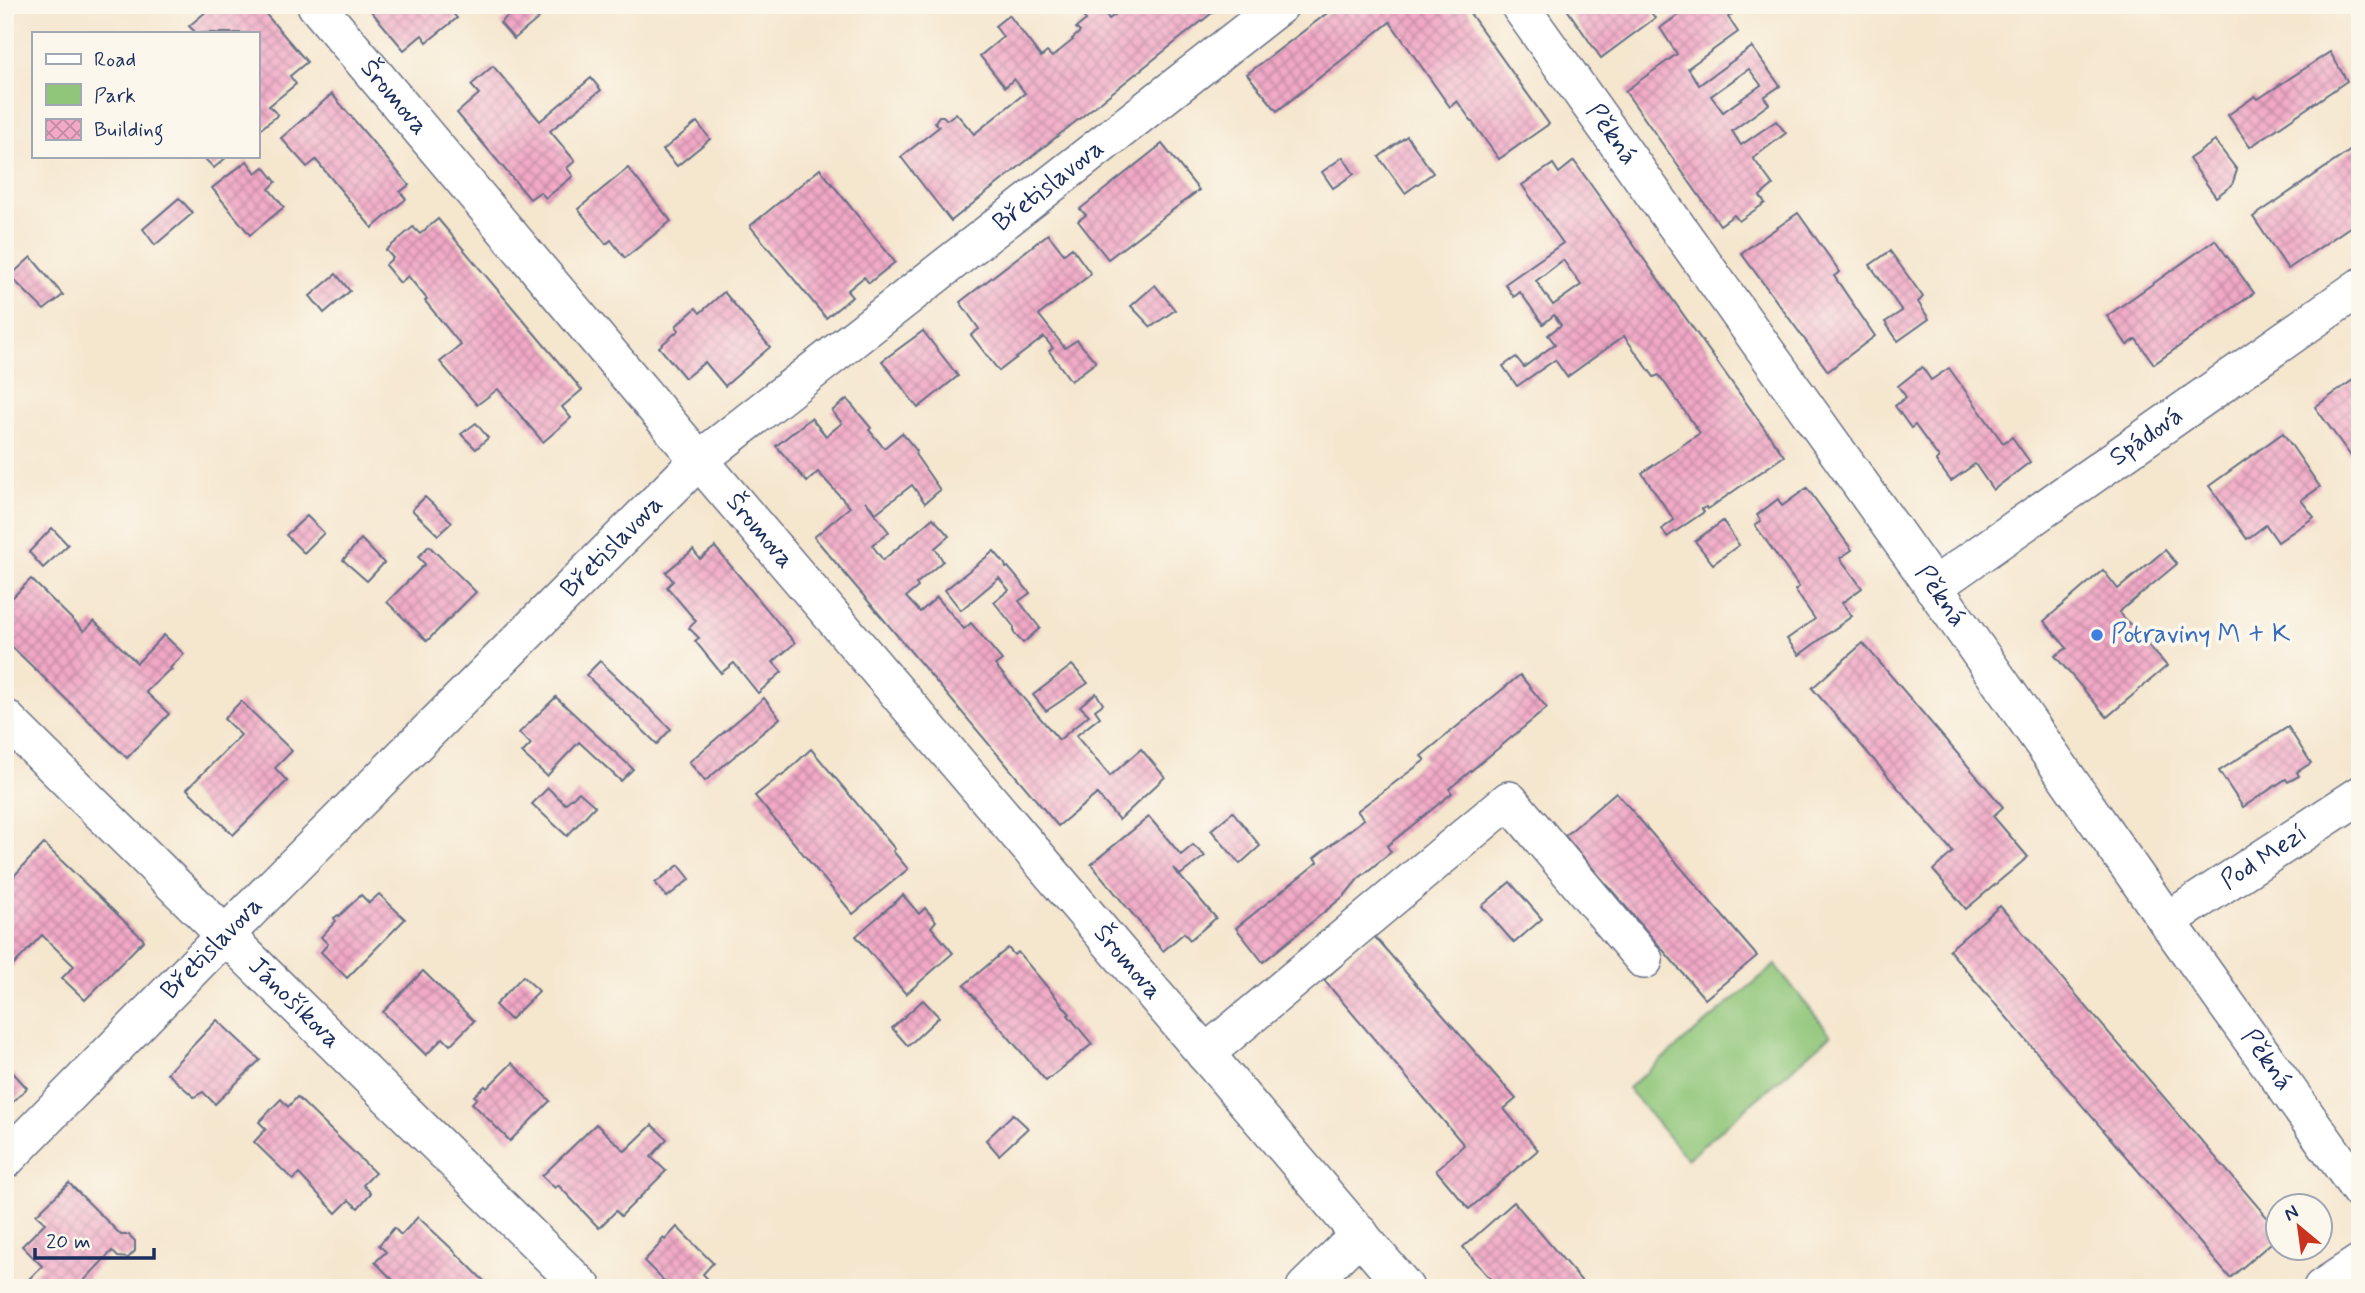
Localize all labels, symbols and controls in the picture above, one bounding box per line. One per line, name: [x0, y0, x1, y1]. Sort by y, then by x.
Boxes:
legend: [32, 32, 259, 158]
text: Road: [94, 46, 136, 74]
street label: Šromova: [352, 52, 436, 143]
text: Park: [94, 82, 136, 110]
street label: Pěkná: [1578, 97, 1645, 172]
text: Building: [94, 116, 164, 146]
street label: Břetislavova: [986, 132, 1111, 240]
street label: Spádová: [2103, 399, 2190, 475]
street label: Šromova: [718, 486, 801, 576]
street label: Břetislavova: [554, 488, 671, 606]
street label: Pěkná: [1907, 559, 1974, 634]
place label: Potraviny M + K: [2111, 618, 2291, 652]
marker: Potraviny M + K: [2089, 627, 2105, 643]
street label: Pod Mezí: [2214, 817, 2314, 898]
street label: Břetislavova: [154, 889, 271, 1008]
street label: Šromova: [1085, 917, 1169, 1008]
street label: Jánošíkova: [240, 950, 348, 1056]
street label: Pěkná: [2233, 1022, 2300, 1098]
north arrow: [2264, 1192, 2334, 1262]
text: N: [2280, 1199, 2303, 1227]
scale bar: [35, 1216, 154, 1260]
text: 20 m: [46, 1228, 91, 1256]

